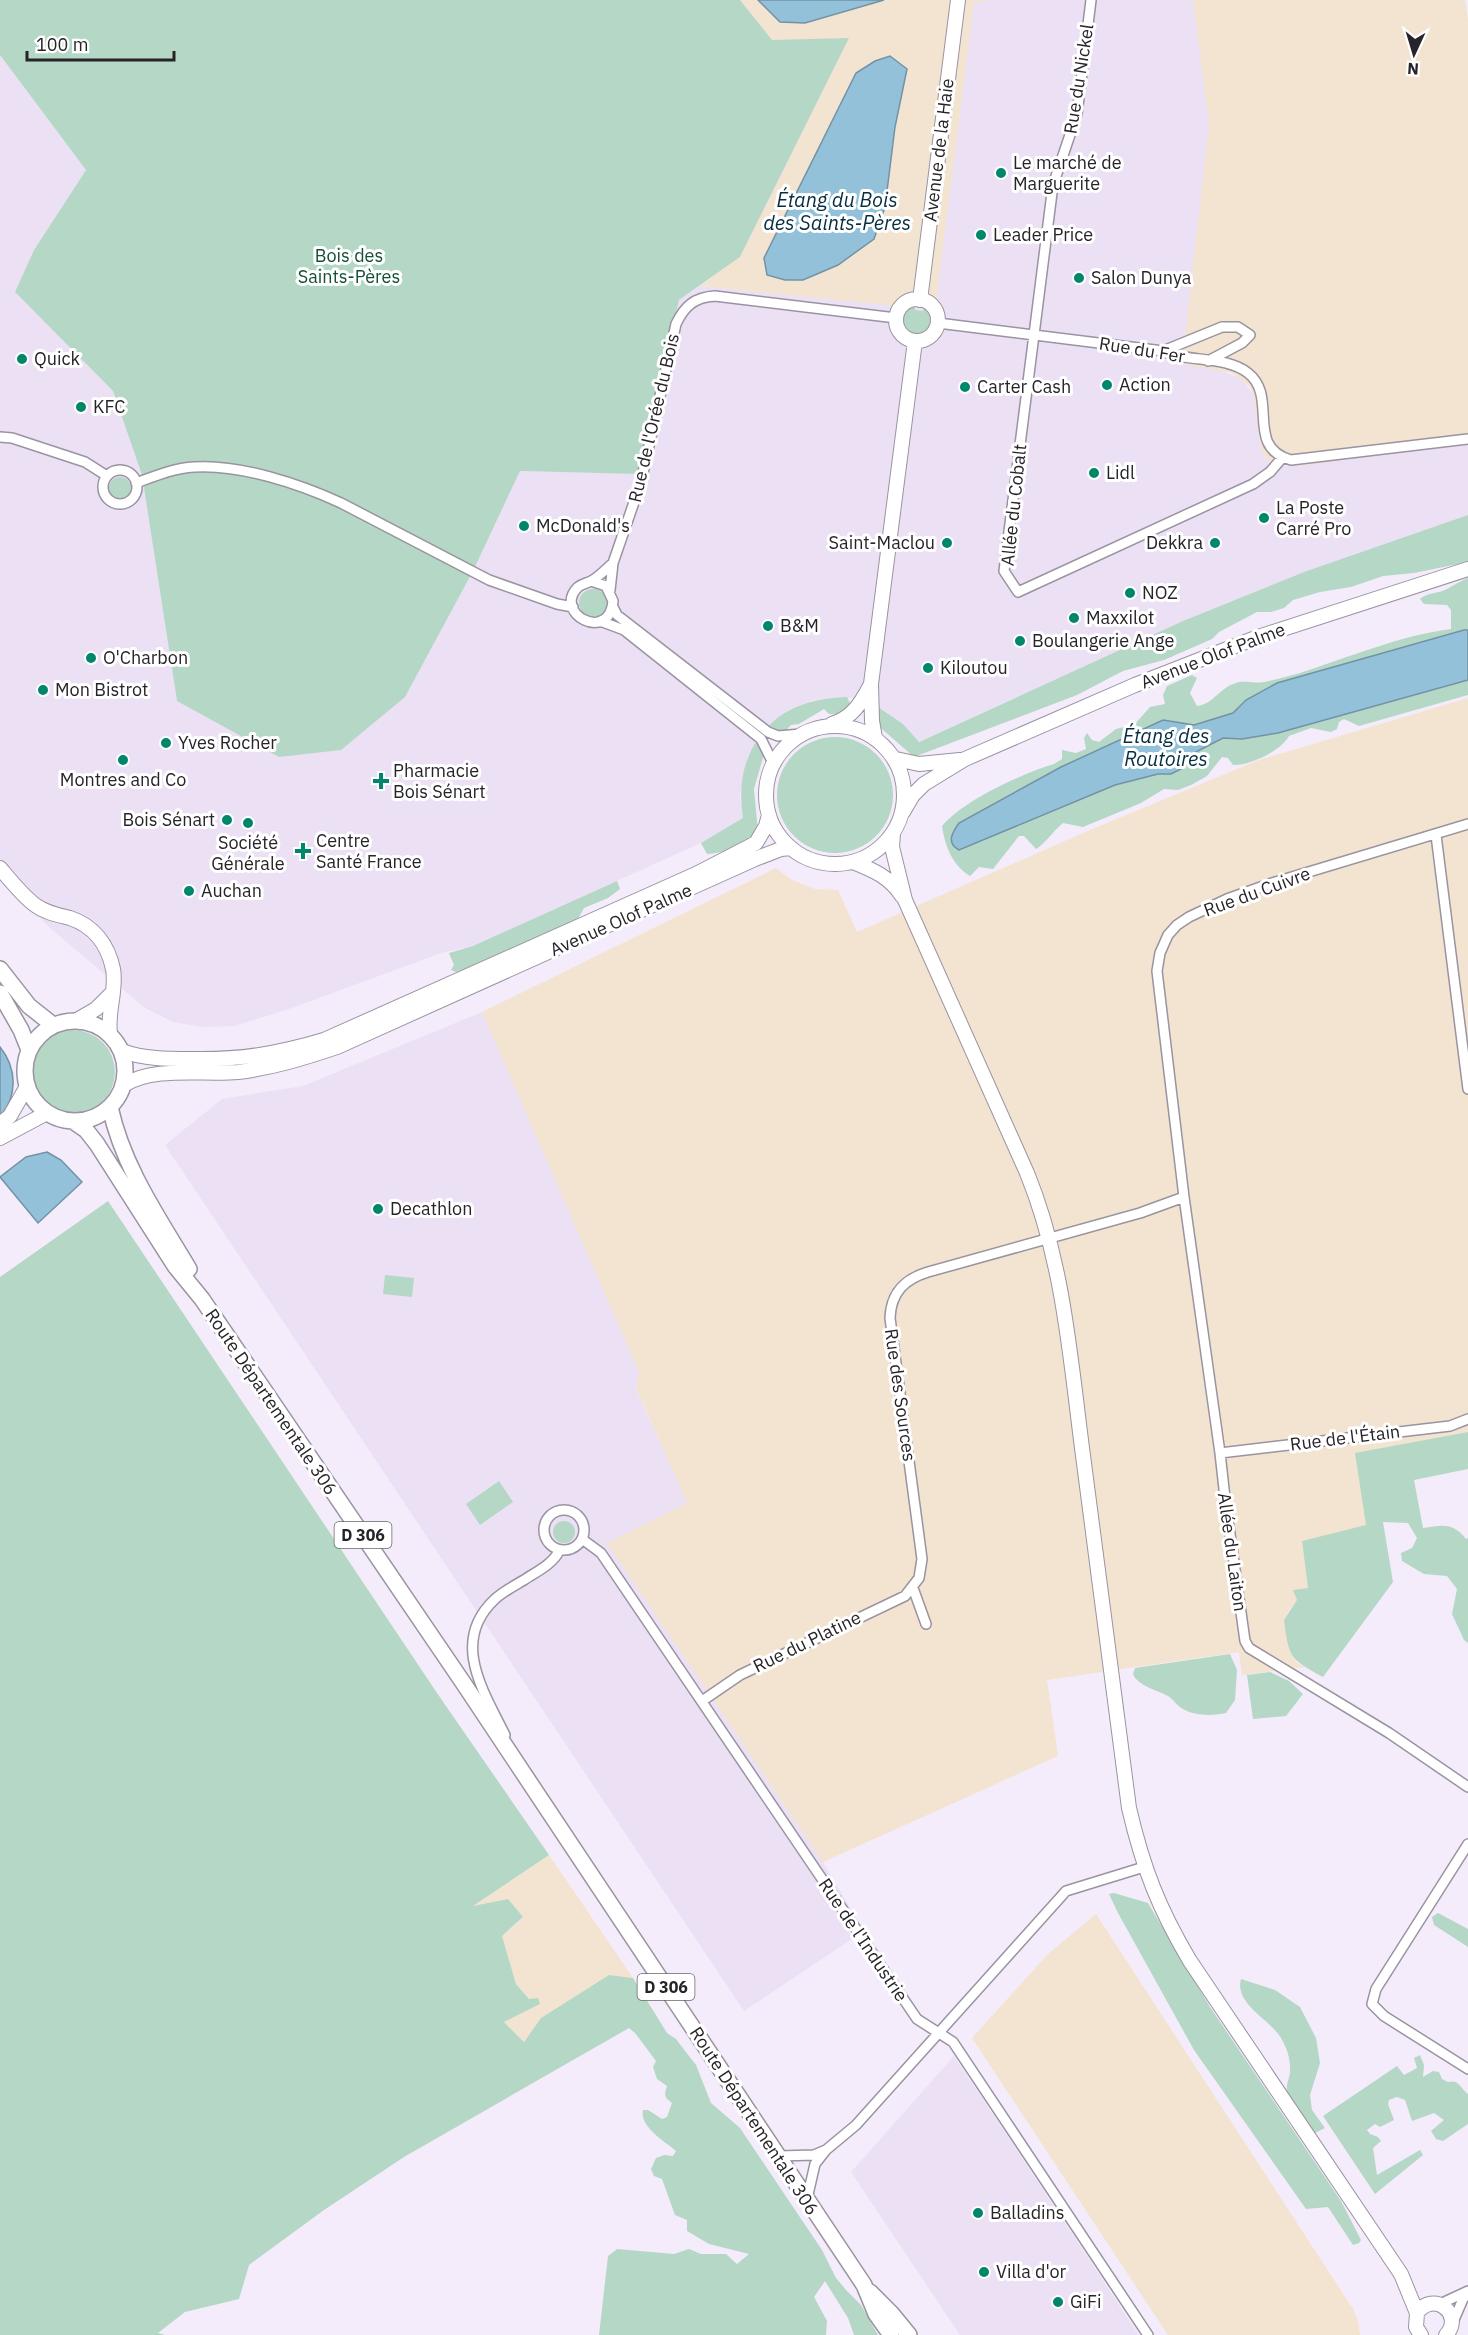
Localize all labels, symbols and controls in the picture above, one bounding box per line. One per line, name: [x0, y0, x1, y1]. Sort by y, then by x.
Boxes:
street label: Rue du Nickel: [1058, 22, 1099, 136]
scale bar: [27, 24, 174, 62]
north arrow: [1384, 24, 1444, 84]
text: 100 m: [36, 33, 88, 56]
text: N: [1406, 59, 1419, 79]
street label: Avenue de la Haie: [918, 77, 959, 223]
place label: Le marché de Marguerite: [1013, 151, 1122, 195]
marker: Le marché de Marguerite: [994, 166, 1008, 180]
water label: Étang du Bois des Saints-Pères: [763, 186, 911, 236]
place label: Leader Price: [993, 223, 1093, 246]
marker: Leader Price: [974, 228, 988, 242]
park label: Bois des Saints-Pères: [298, 244, 400, 288]
place label: Salon Dunya: [1091, 266, 1192, 289]
marker: Salon Dunya: [1072, 271, 1086, 285]
street label: Rue de l'Orée du Bois: [623, 331, 684, 505]
street label: Rue du Fer: [1097, 331, 1187, 368]
place label: Quick: [34, 347, 81, 370]
marker: Quick: [15, 352, 29, 366]
place label: Action: [1119, 373, 1171, 396]
place label: Carter Cash: [977, 375, 1071, 398]
marker: Action: [1100, 378, 1114, 392]
marker: Carter Cash: [958, 380, 972, 394]
place label: KFC: [93, 395, 125, 418]
marker: KFC: [74, 400, 88, 414]
street label: Allée du Cobalt: [996, 443, 1031, 567]
place label: Lidl: [1106, 461, 1135, 484]
marker: Lidl: [1087, 466, 1101, 480]
place label: La Poste Carré Pro: [1276, 496, 1351, 540]
marker: La Poste Carré Pro: [1257, 511, 1271, 525]
place label: McDonald's: [536, 514, 630, 537]
marker: McDonald's: [517, 519, 531, 533]
place label: Saint-Maclou: [829, 531, 935, 554]
place label: Dekkra: [1146, 531, 1203, 554]
marker: Saint-Maclou: [940, 536, 954, 550]
marker: Dekkra: [1208, 536, 1222, 550]
place label: NOZ: [1142, 581, 1178, 604]
marker: NOZ: [1123, 586, 1137, 600]
place label: Maxxilot: [1086, 606, 1154, 629]
marker: Maxxilot: [1067, 611, 1081, 625]
place label: B&M: [780, 614, 819, 637]
street label: Avenue Olof Palme: [1137, 617, 1288, 694]
marker: B&M: [761, 619, 775, 633]
place label: Boulangerie Ange: [1032, 629, 1174, 652]
marker: Boulangerie Ange: [1013, 634, 1027, 648]
place label: O'Charbon: [103, 646, 188, 669]
marker: O'Charbon: [84, 651, 98, 665]
place label: Kiloutou: [940, 656, 1008, 679]
marker: Kiloutou: [921, 661, 935, 675]
place label: Mon Bistrot: [55, 678, 148, 701]
marker: Mon Bistrot: [36, 683, 50, 697]
water label: Étang des Routoires: [1123, 722, 1209, 772]
place label: Yves Rocher: [178, 731, 277, 754]
marker: Yves Rocher: [159, 736, 173, 750]
marker: Montres and Co: [116, 753, 130, 767]
place label: Pharmacie Bois Sénart: [393, 759, 486, 803]
place label: Montres and Co: [60, 768, 186, 791]
marker: Pharmacie Bois Sénart: [374, 774, 388, 788]
place label: Bois Sénart: [122, 808, 215, 831]
marker: Bois Sénart: [220, 813, 234, 827]
marker: Société Générale: [241, 816, 255, 830]
place label: Centre Santé France: [316, 829, 422, 873]
place label: Société Générale: [211, 831, 285, 875]
marker: Centre Santé France: [294, 842, 312, 860]
street label: Rue du Cuivre: [1200, 862, 1313, 921]
street label: Avenue Olof Palme: [546, 878, 695, 961]
place label: Auchan: [201, 879, 262, 902]
marker: Auchan: [182, 884, 196, 898]
place label: Decathlon: [390, 1197, 472, 1220]
marker: Decathlon: [371, 1202, 385, 1216]
street label: Route Départementale 306: [200, 1304, 342, 1499]
street label: Rue des Sources: [880, 1327, 921, 1463]
street label: Rue de l'Étain: [1289, 1419, 1401, 1456]
street label: Allée du Laiton: [1213, 1491, 1252, 1613]
road number: D 306: [334, 1522, 392, 1548]
street label: Rue du Platine: [749, 1605, 865, 1678]
street label: Rue de l'Industrie: [814, 1874, 913, 2006]
road number: D 306: [638, 1974, 694, 2000]
street label: Route Départementale 306: [685, 2022, 824, 2219]
place label: Balladins: [990, 2201, 1065, 2224]
marker: Balladins: [971, 2206, 985, 2220]
place label: Villa d'or: [996, 2260, 1067, 2283]
marker: Villa d'or: [977, 2265, 991, 2279]
place label: GiFi: [1070, 2290, 1102, 2313]
marker: GiFi: [1051, 2295, 1065, 2309]

